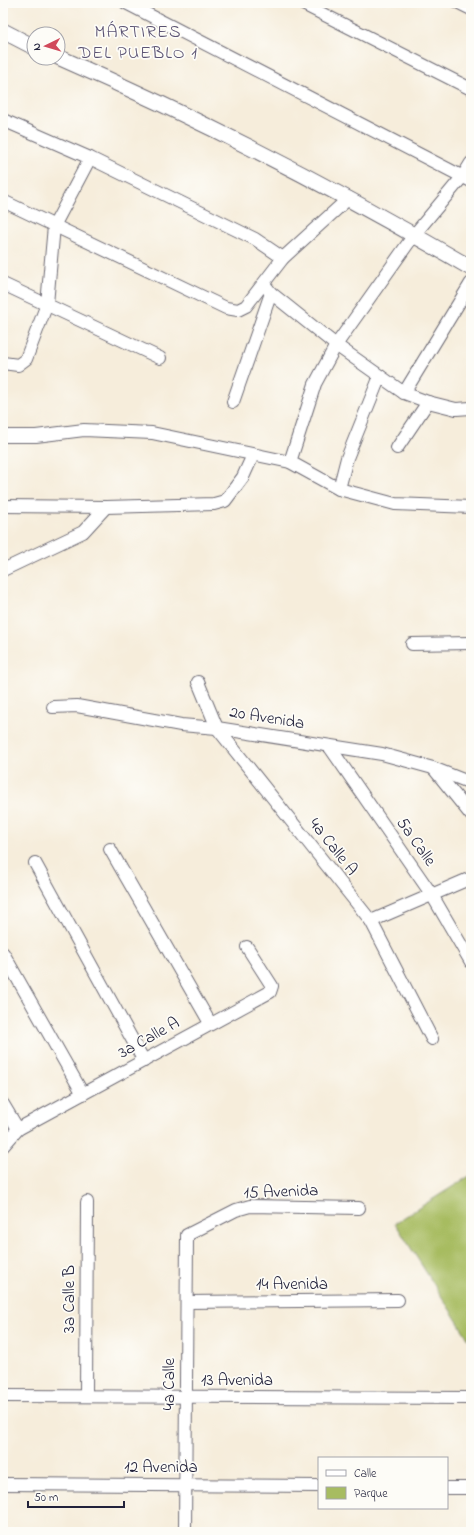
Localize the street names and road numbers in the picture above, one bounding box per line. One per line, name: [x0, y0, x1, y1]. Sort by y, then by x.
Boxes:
street label: 20 Avenida: [228, 700, 306, 736]
street label: 5a Calle: [390, 812, 442, 872]
street label: 4a Calle A: [303, 813, 363, 881]
street label: 3a Calle A: [114, 1011, 184, 1065]
street label: 15 Avenida: [243, 1178, 319, 1206]
street label: 3a Calle B: [57, 1265, 82, 1333]
street label: 14 Avenida: [256, 1272, 328, 1297]
street label: 4a Calle: [157, 1357, 182, 1410]
street label: 13 Avenida: [201, 1368, 273, 1393]
street label: 12 Avenida: [124, 1455, 198, 1480]

